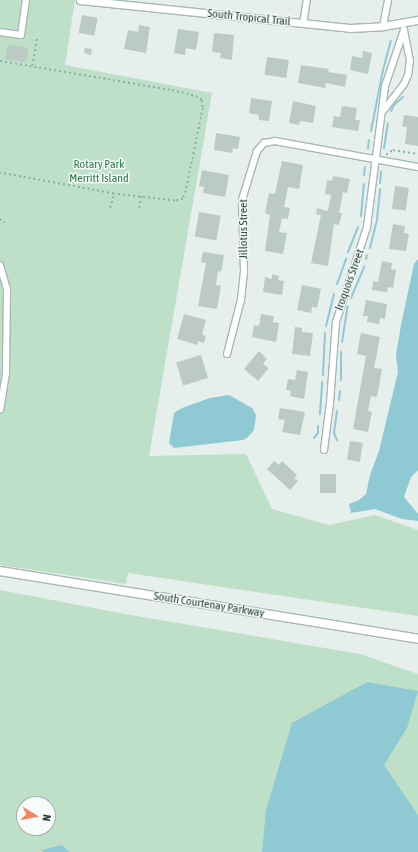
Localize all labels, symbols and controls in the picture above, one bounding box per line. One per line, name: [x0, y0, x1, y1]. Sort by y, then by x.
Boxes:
street label: South Tropical Trail: [207, 6, 291, 30]
park label: Rotary Park Merritt Island: [69, 158, 129, 186]
street label: Jillotus Street: [237, 199, 251, 259]
street label: Iroquois Street: [332, 247, 368, 313]
street label: South Courtenay Parkway: [153, 589, 265, 621]
north arrow: [16, 796, 56, 836]
text: N: [40, 814, 53, 822]

